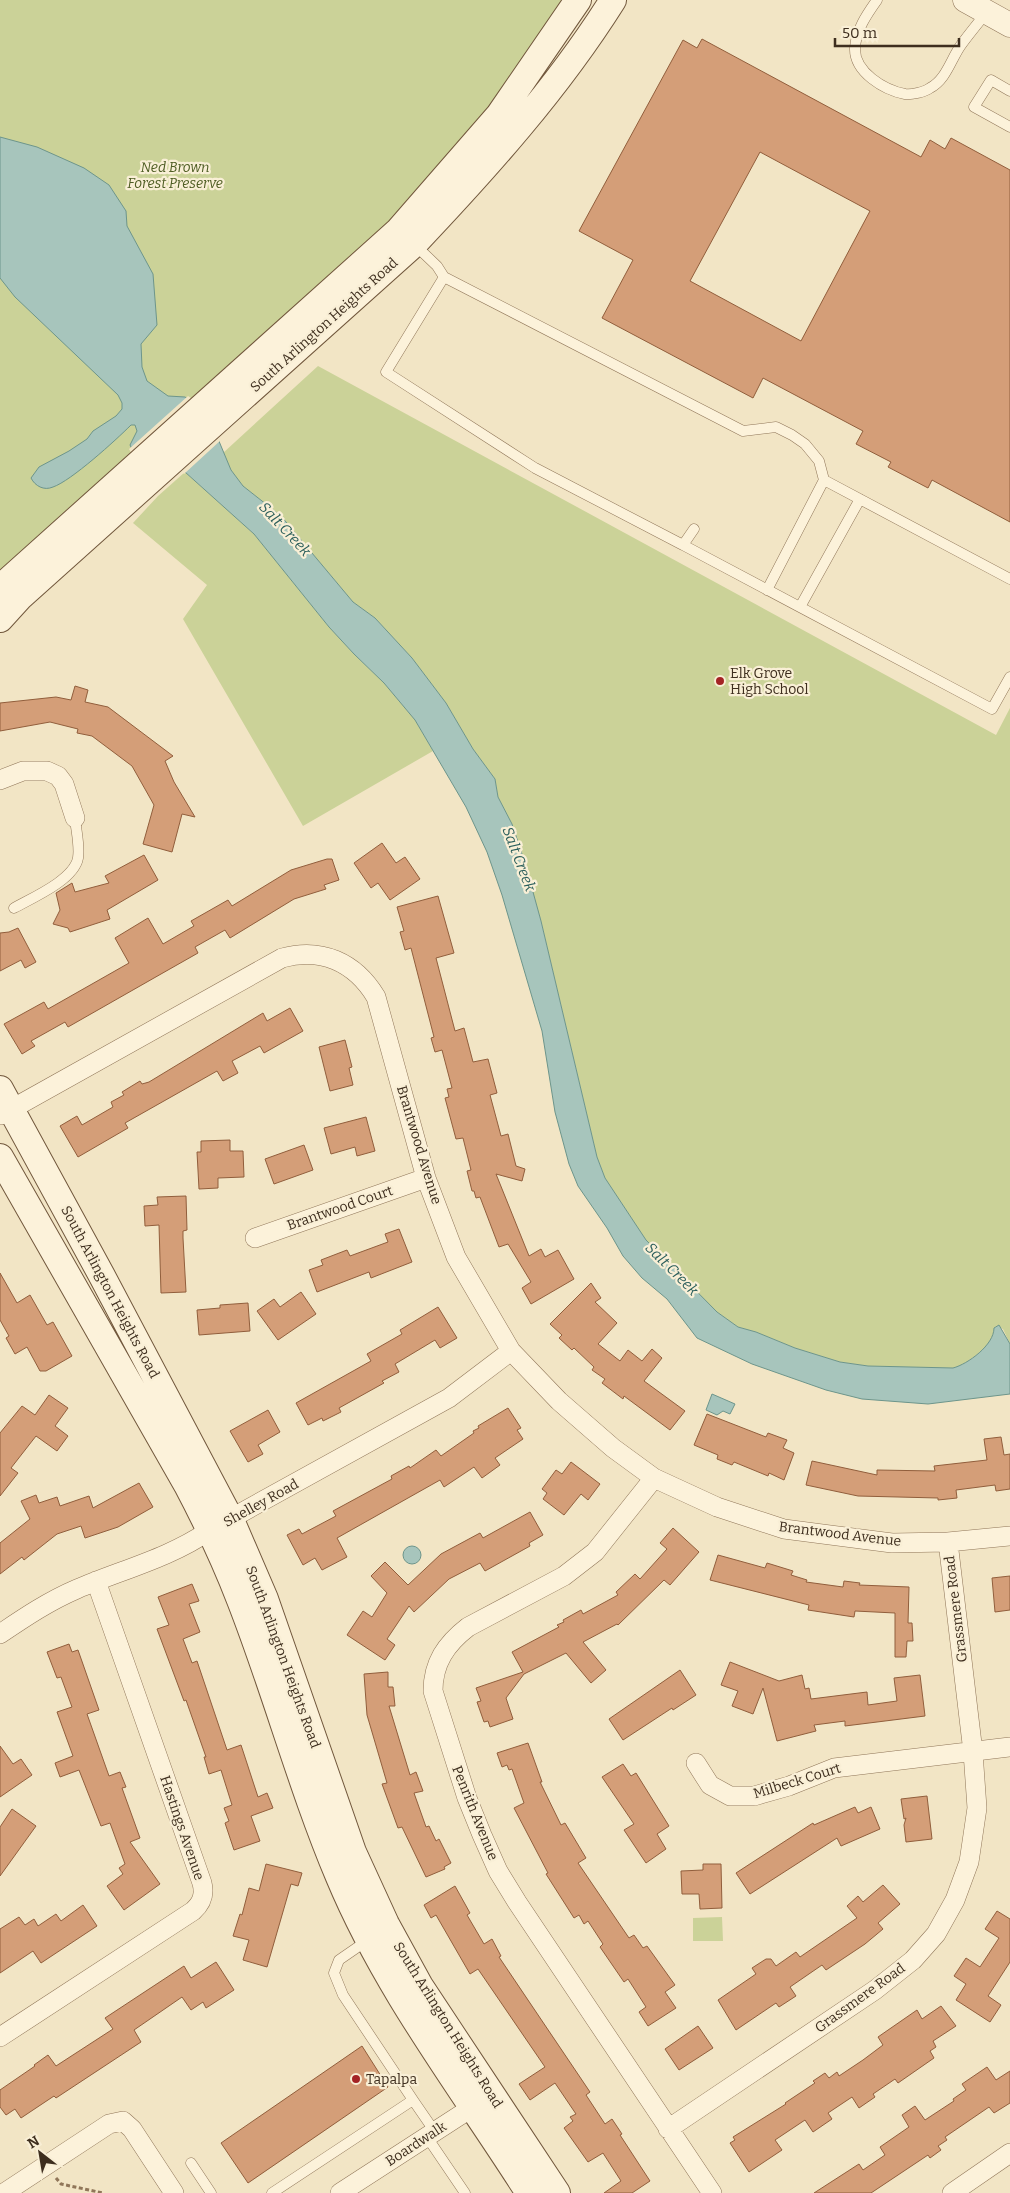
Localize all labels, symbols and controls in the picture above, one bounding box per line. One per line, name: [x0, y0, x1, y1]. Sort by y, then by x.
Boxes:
scale bar: [835, 15, 959, 47]
text: 50 m: [842, 24, 878, 42]
park label: Ned Brown Forest Preserve: [127, 159, 223, 192]
street label: South Arlington Heights Road: [247, 254, 401, 396]
water label: Salt Creek: [255, 498, 315, 560]
place label: Elk Grove High School: [730, 665, 808, 698]
marker: Elk Grove High School: [714, 675, 726, 687]
water label: Salt Creek: [498, 824, 540, 895]
street label: Brantwood Avenue: [393, 1084, 445, 1206]
street label: Brantwood Court: [285, 1182, 395, 1234]
street label: South Arlington Heights Road: [57, 1203, 163, 1381]
water label: Salt Creek: [642, 1239, 703, 1300]
street label: Shelley Road: [220, 1475, 302, 1531]
street label: Brantwood Avenue: [778, 1518, 902, 1550]
street label: Grassmere Road: [941, 1555, 971, 1663]
street label: South Arlington Heights Road: [242, 1564, 324, 1750]
street label: Milbeck Court: [751, 1760, 843, 1802]
street label: Penrith Avenue: [448, 1763, 502, 1863]
street label: Hastings Avenue: [156, 1773, 208, 1883]
street label: South Arlington Heights Road: [390, 1939, 506, 2111]
street label: Grassmere Road: [812, 1960, 908, 2036]
place label: Tapalpa: [366, 2071, 417, 2088]
marker: Tapalpa: [350, 2073, 362, 2085]
street label: Boardwalk: [382, 2118, 450, 2170]
north arrow: [15, 2128, 65, 2178]
text: N: [25, 2132, 43, 2152]

